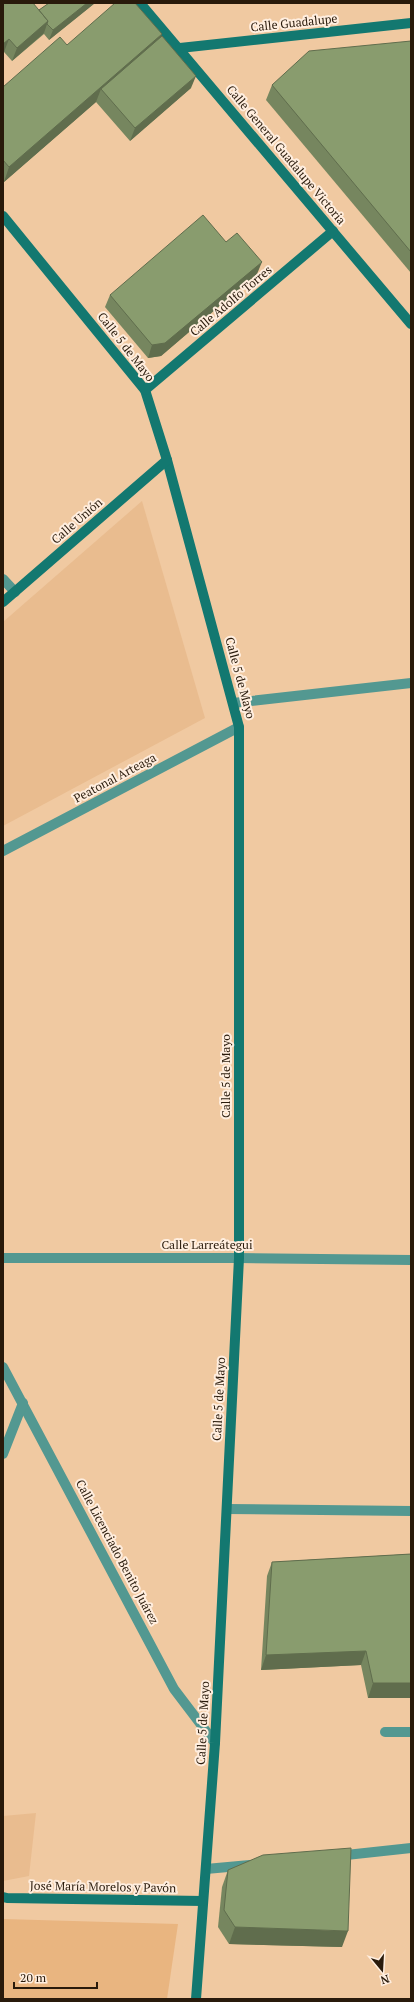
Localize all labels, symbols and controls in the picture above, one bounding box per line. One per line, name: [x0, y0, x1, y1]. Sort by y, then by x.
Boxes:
street label: Calle Guadalupe: [250, 10, 338, 35]
street label: Calle General Guadalupe Victoria: [224, 82, 349, 227]
street label: Calle Adolfo Torres: [187, 262, 275, 339]
street label: Calle 5 de Mayo: [95, 309, 158, 385]
street label: Calle Unión: [48, 494, 105, 547]
street label: Calle 5 de Mayo: [222, 635, 259, 721]
street label: Peatonal Arteaga: [71, 750, 159, 806]
street label: Calle 5 de Mayo: [218, 1034, 233, 1118]
street label: Calle Larreátegui: [161, 1237, 253, 1252]
street label: Calle 5 de Mayo: [209, 1356, 228, 1441]
street label: Calle Licenciado Benito Juárez: [73, 1477, 162, 1627]
street label: Calle 5 de Mayo: [193, 1680, 212, 1765]
street label: José María Morelos y Pavón: [30, 1878, 176, 1895]
north arrow: [362, 1950, 402, 1990]
scale bar: [14, 1964, 97, 1990]
text: 20 m: [20, 1970, 47, 1985]
text: N: [378, 1972, 391, 1988]

